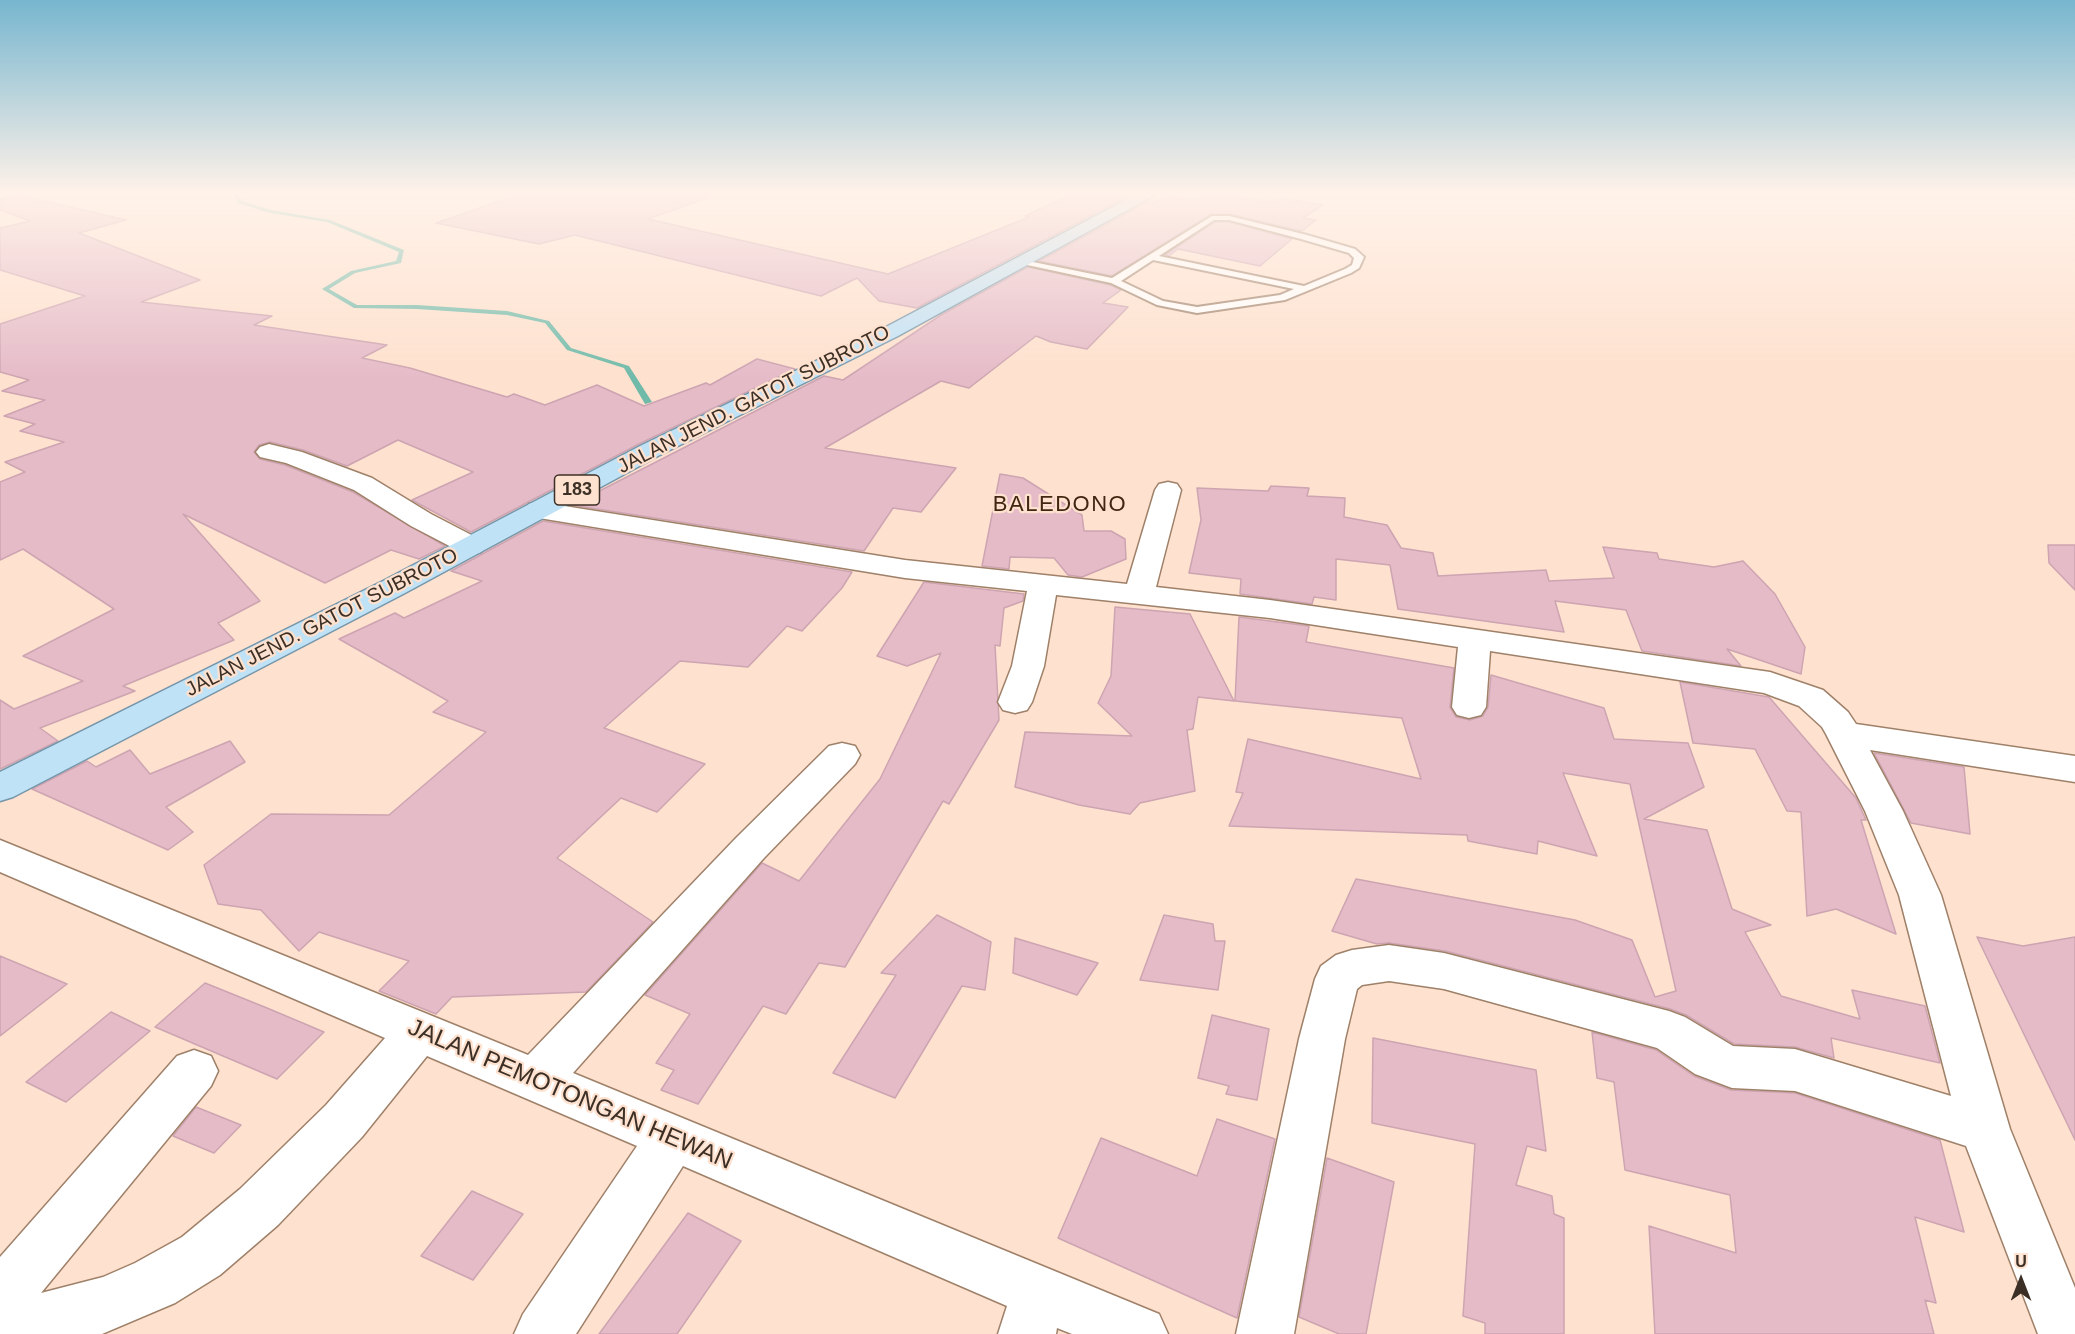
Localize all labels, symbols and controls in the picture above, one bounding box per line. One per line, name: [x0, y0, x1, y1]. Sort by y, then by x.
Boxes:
street label: JALAN JEND. GATOT SUBROTO: [614, 321, 894, 479]
road number: 183: [554, 475, 600, 505]
district label: BALEDONO: [993, 492, 1127, 518]
street label: JALAN JEND. GATOT SUBROTO: [182, 544, 462, 702]
street label: JALAN PEMOTONGAN HEWAN: [404, 1013, 736, 1177]
north arrow: [1991, 1250, 2051, 1310]
text: U: [2015, 1253, 2027, 1270]

